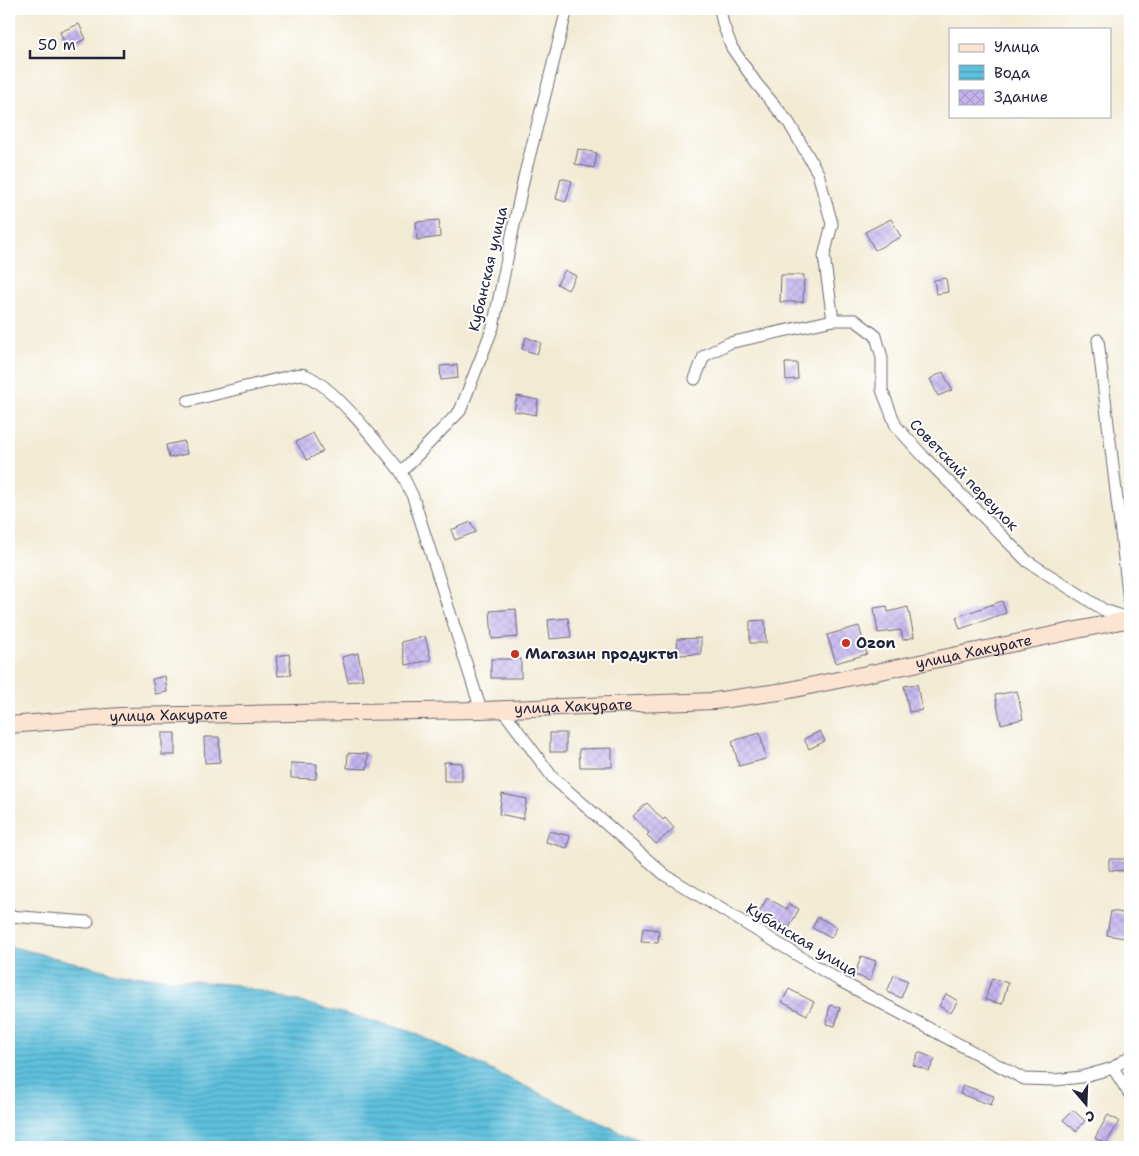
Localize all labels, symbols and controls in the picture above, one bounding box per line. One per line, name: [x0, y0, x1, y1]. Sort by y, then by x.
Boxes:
scale bar: [30, 28, 124, 60]
legend: [949, 28, 1112, 118]
text: 50 m: [38, 35, 76, 55]
text: Улица: [994, 37, 1040, 57]
text: Вода: [994, 63, 1031, 83]
text: Здание: [994, 87, 1048, 107]
street label: Кубанская улица: [464, 204, 512, 333]
street label: Советский переулок: [905, 415, 1023, 535]
street label: улица Хакурате: [914, 630, 1034, 674]
place label: Ozon: [856, 633, 896, 653]
marker: Ozon: [840, 637, 852, 649]
place label: Магазин продукты: [525, 644, 678, 664]
marker: Магазин продукты: [509, 648, 521, 660]
street label: улица Хакурате: [514, 694, 633, 719]
street label: улица Хакурате: [109, 704, 228, 727]
street label: Кубанская улица: [742, 899, 862, 982]
north arrow: [1062, 1078, 1112, 1128]
text: С: [1083, 1106, 1097, 1126]

